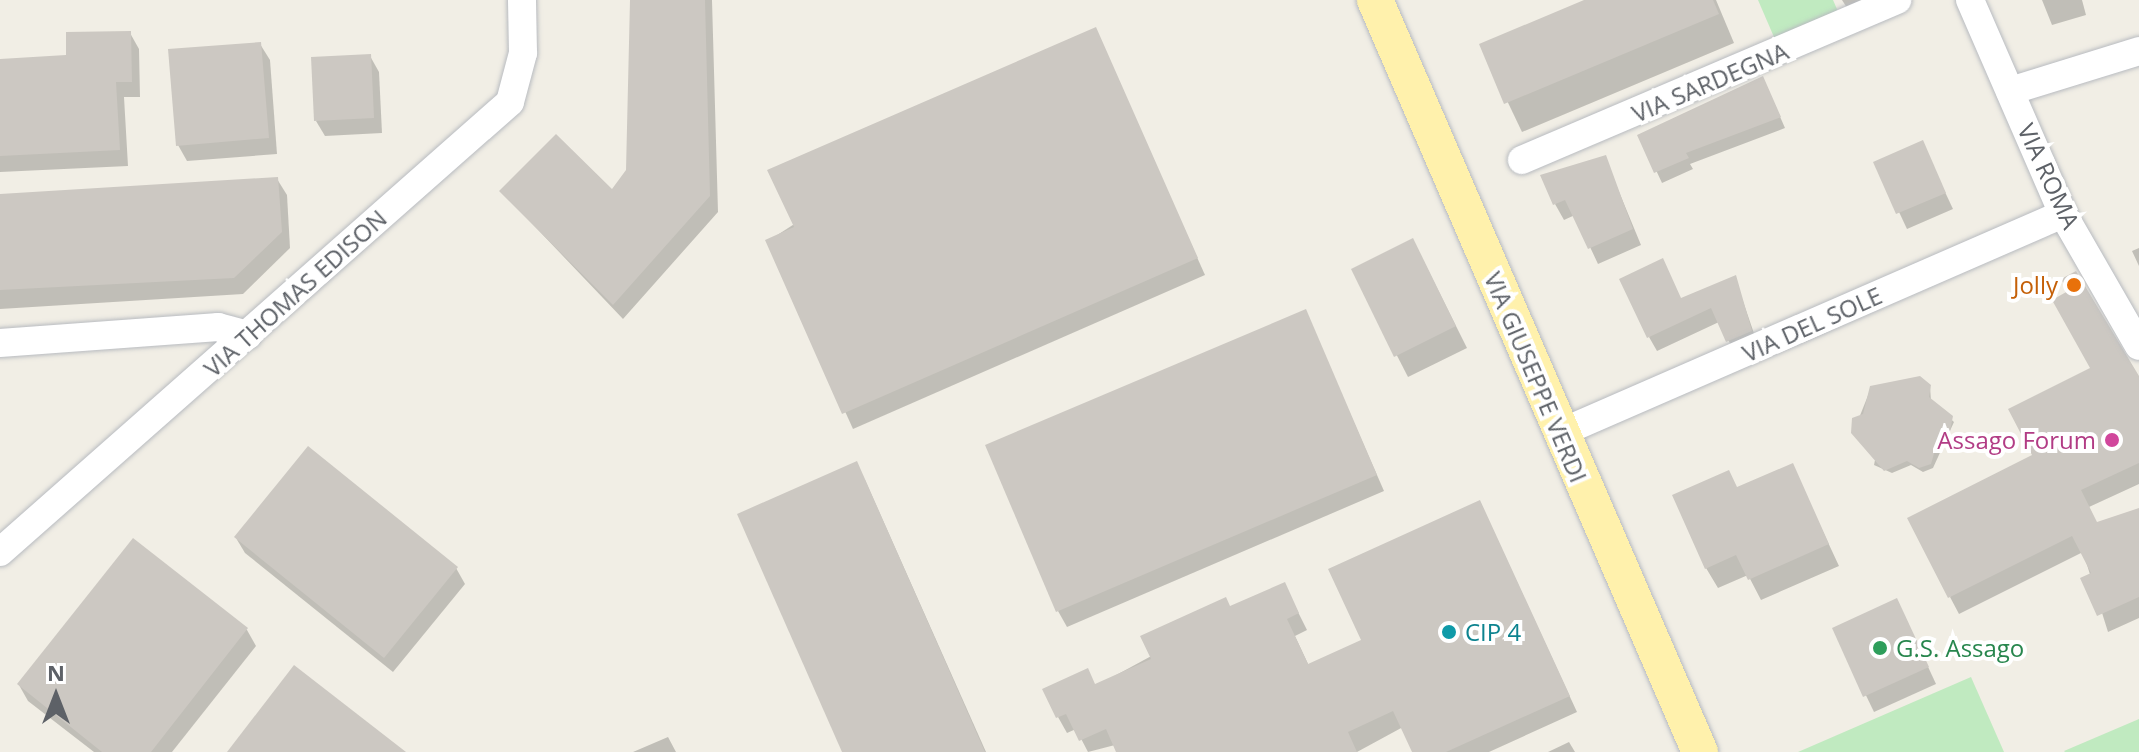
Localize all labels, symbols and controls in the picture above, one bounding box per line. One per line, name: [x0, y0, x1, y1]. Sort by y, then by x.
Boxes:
street label: VIA SARDEGNA: [1628, 36, 1792, 128]
street label: VIA ROMA: [2012, 119, 2086, 233]
street label: VIA THOMAS EDISON: [198, 204, 392, 382]
street label: VIA GIUSEPPE VERDI: [1479, 268, 1593, 486]
place label: Jolly: [2013, 271, 2058, 299]
marker: Jolly: [2065, 276, 2083, 294]
street label: VIA DEL SOLE: [1738, 280, 1886, 368]
place label: Assago Forum: [1937, 426, 2096, 454]
marker: Assago Forum: [2103, 431, 2121, 449]
place label: CIP 4: [1465, 618, 1521, 646]
marker: CIP 4: [1440, 623, 1458, 641]
place label: G.S. Assago: [1896, 634, 2024, 662]
marker: G.S. Assago: [1871, 639, 1889, 657]
north arrow: [16, 656, 96, 736]
text: N: [47, 657, 65, 687]

